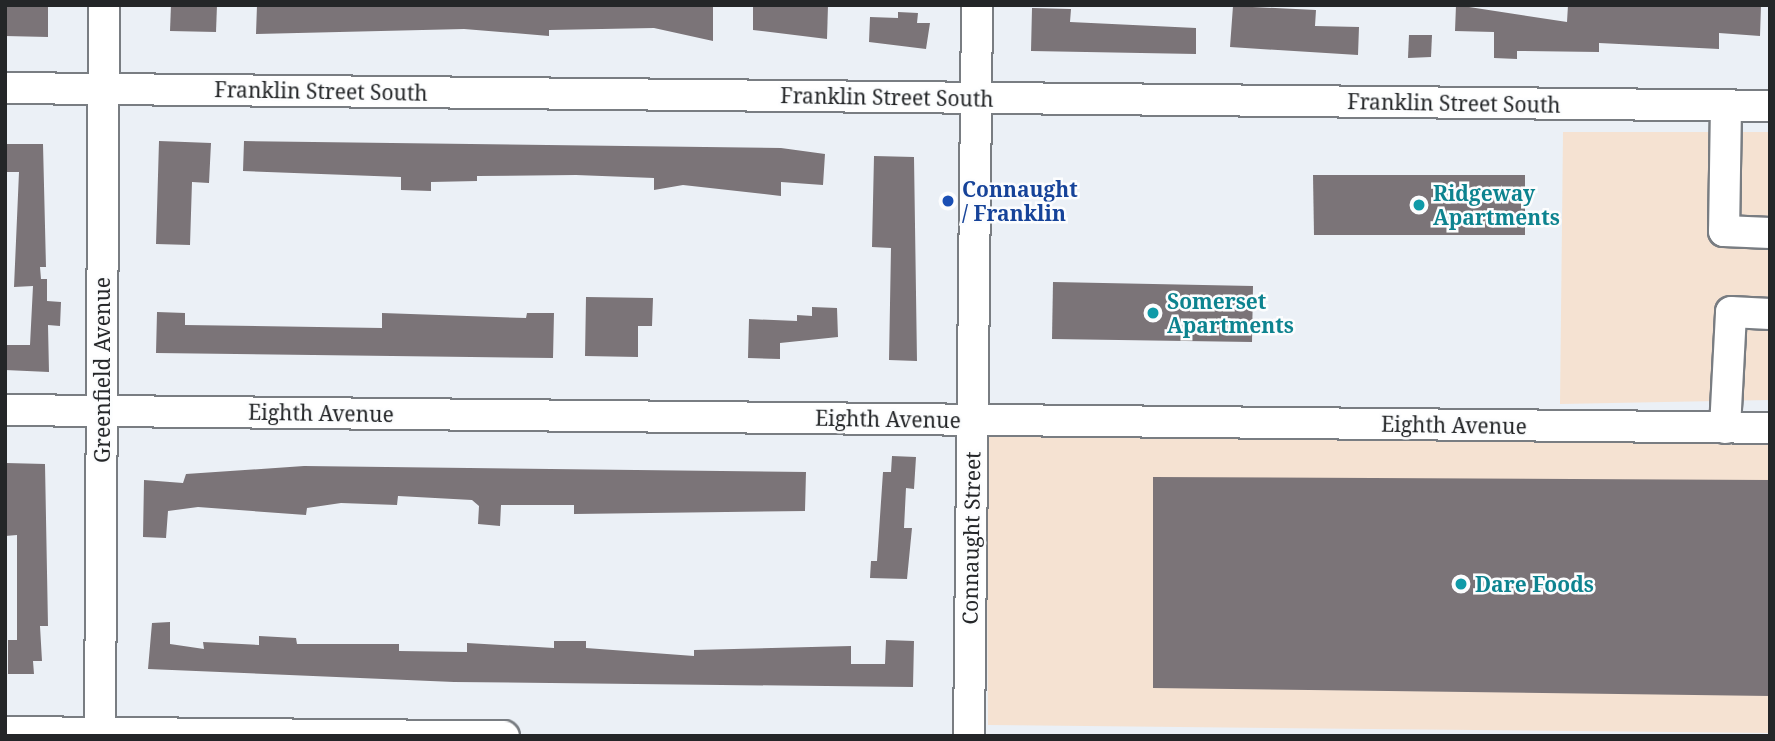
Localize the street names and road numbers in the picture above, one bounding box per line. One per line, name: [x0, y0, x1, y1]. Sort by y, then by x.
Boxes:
street label: Franklin Street South: [214, 77, 428, 105]
street label: Franklin Street South: [780, 83, 994, 111]
street label: Franklin Street South: [1347, 89, 1561, 117]
street label: Greenfield Avenue: [89, 277, 115, 463]
street label: Eighth Avenue: [248, 399, 394, 427]
street label: Eighth Avenue: [815, 405, 961, 433]
street label: Eighth Avenue: [1381, 411, 1527, 439]
street label: Connaught Street: [957, 451, 985, 625]

